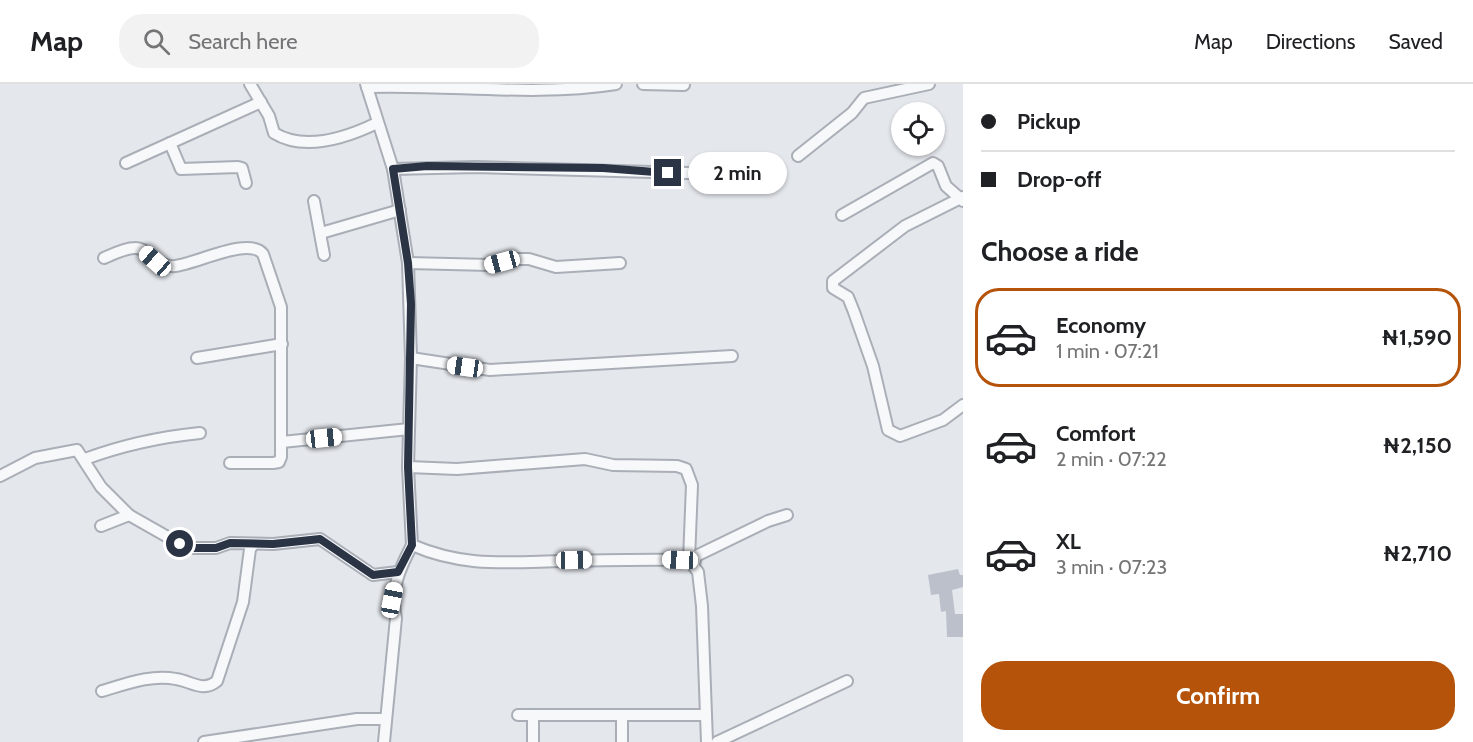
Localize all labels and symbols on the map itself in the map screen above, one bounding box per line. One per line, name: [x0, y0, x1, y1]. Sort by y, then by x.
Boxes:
callout: 2 min: [689, 152, 788, 194]
route end: [654, 159, 681, 186]
car: [136, 242, 174, 280]
car: [482, 249, 522, 275]
car: [446, 356, 484, 378]
car: [305, 427, 343, 449]
route start: [166, 530, 193, 557]
car: [662, 550, 698, 570]
car: [556, 551, 592, 569]
car: [380, 581, 404, 619]

